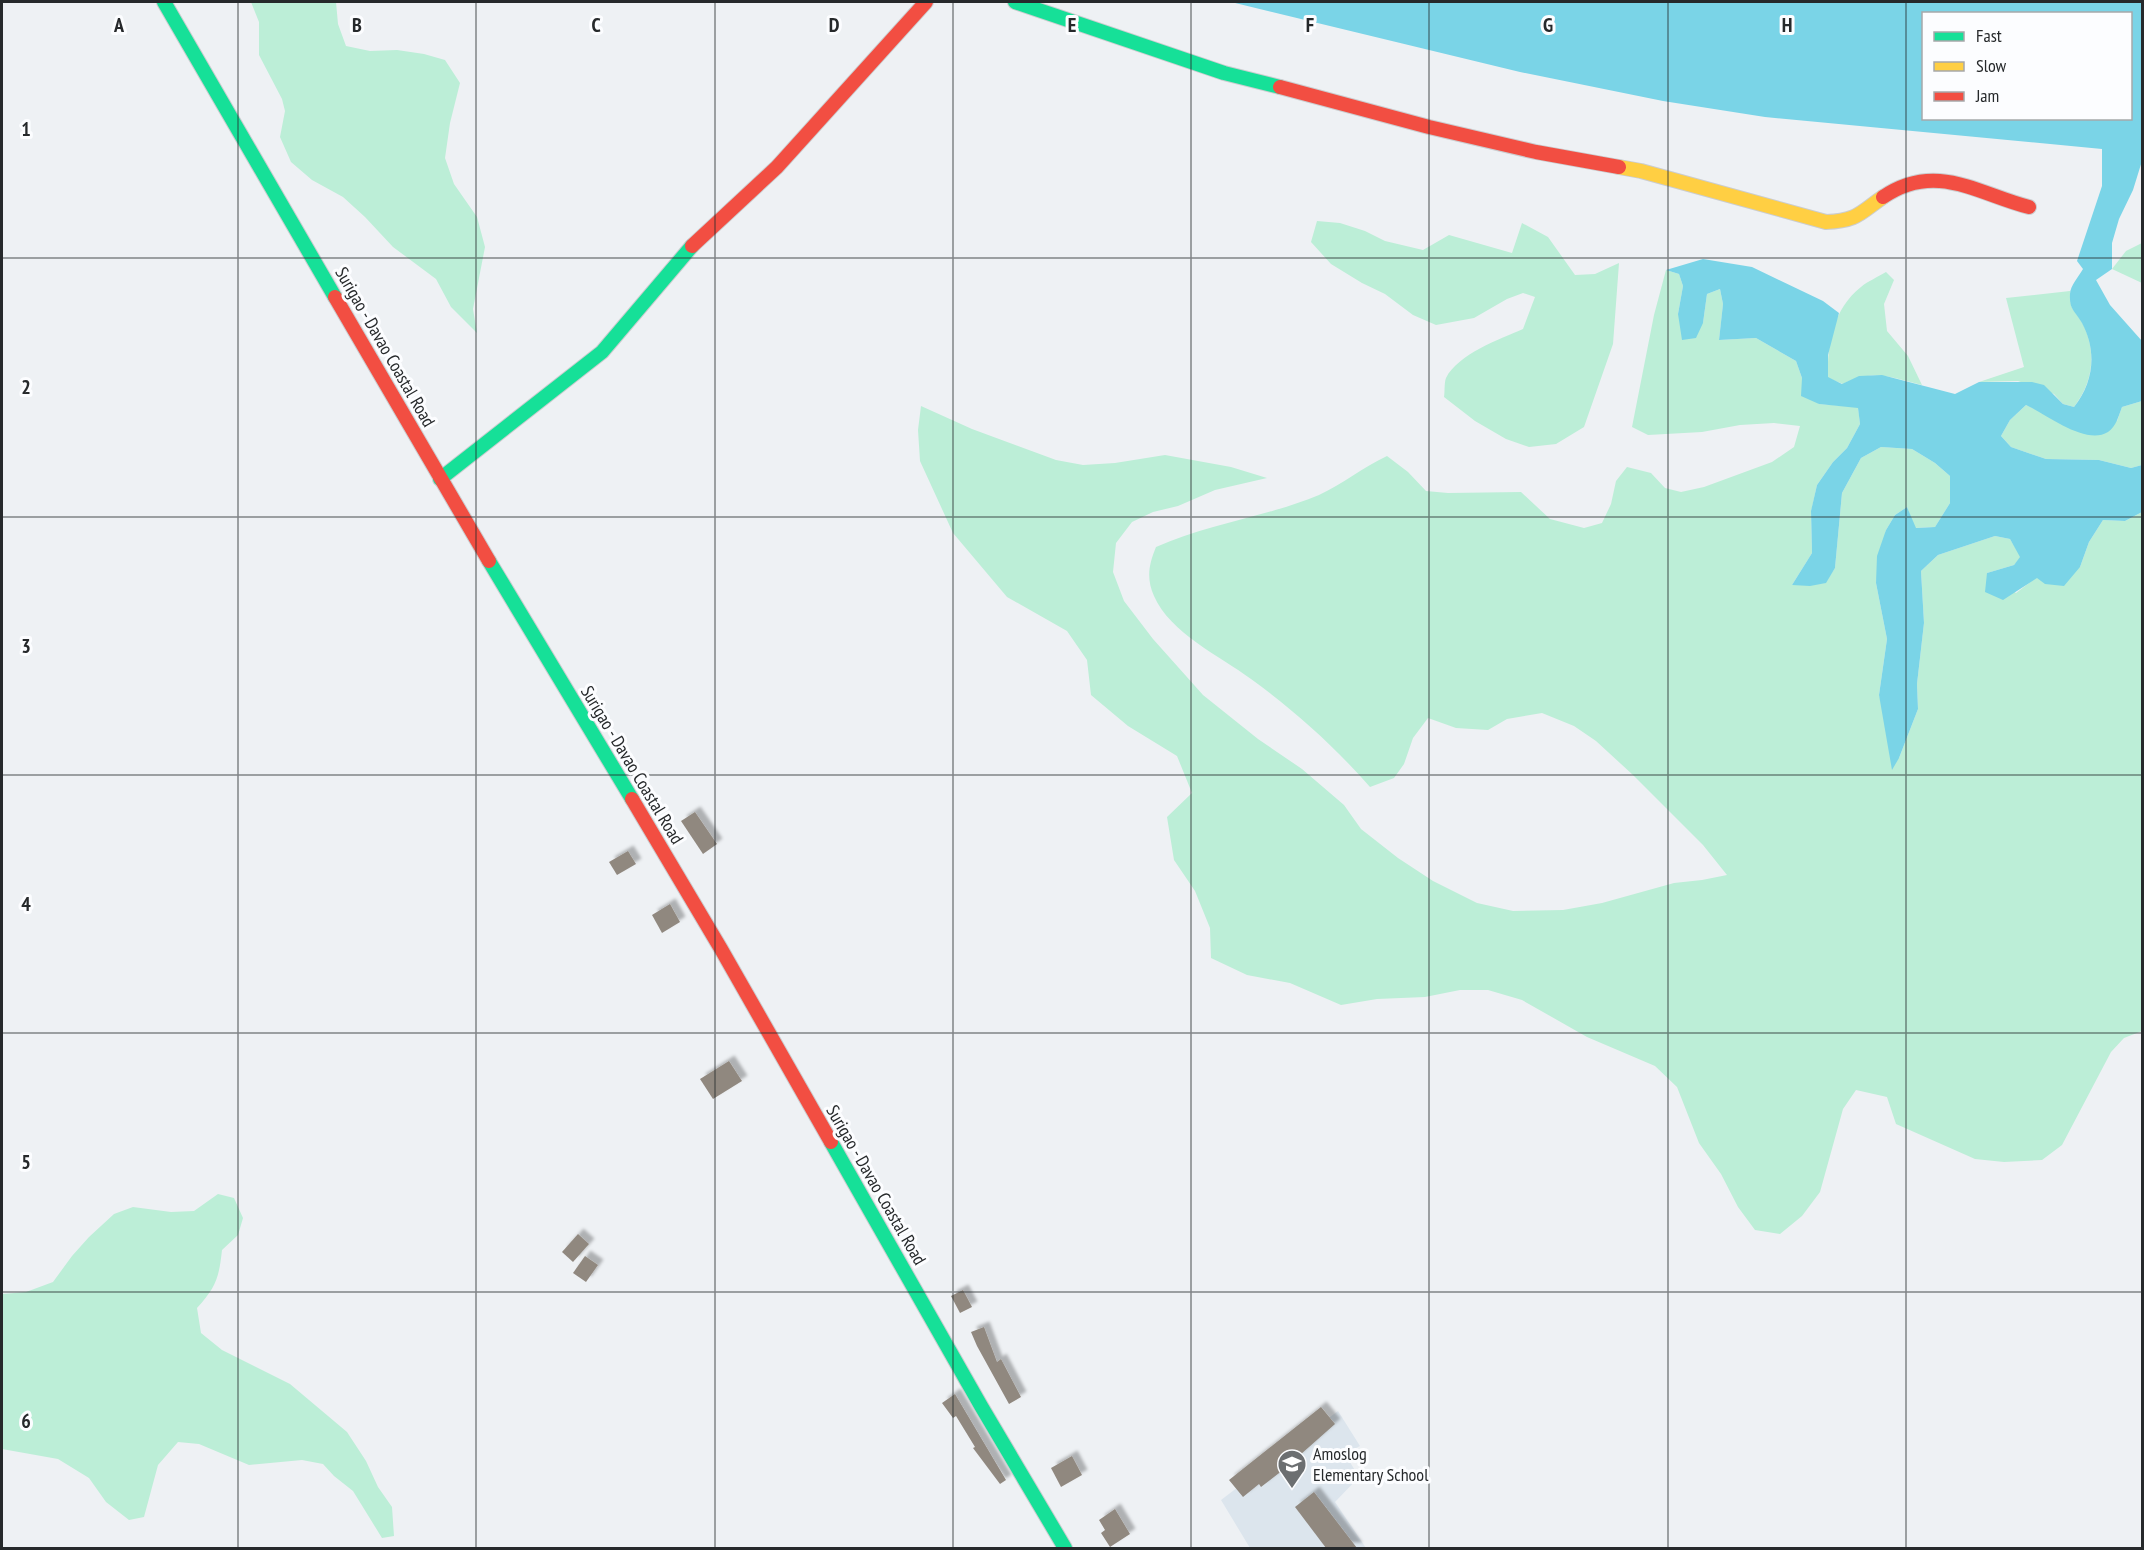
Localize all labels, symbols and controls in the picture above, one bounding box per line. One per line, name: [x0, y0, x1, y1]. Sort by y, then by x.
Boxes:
text: A: [113, 12, 125, 38]
text: B: [352, 12, 362, 38]
text: C: [591, 12, 601, 38]
text: D: [829, 12, 840, 38]
text: E: [1068, 12, 1076, 38]
text: F: [1306, 12, 1314, 38]
text: G: [1543, 12, 1553, 38]
text: H: [1782, 12, 1792, 38]
legend: [1922, 12, 2132, 120]
text: Fast: [1976, 24, 2002, 47]
text: Slow: [1976, 54, 2007, 77]
text: Jam: [1975, 84, 1999, 107]
text: 1: [21, 116, 31, 142]
street label: Surigao - Davao Coastal Road: [330, 263, 441, 431]
text: 2: [21, 374, 31, 400]
text: 3: [21, 633, 31, 659]
street label: Surigao - Davao Coastal Road: [576, 681, 689, 848]
text: 4: [21, 891, 31, 917]
street label: Surigao - Davao Coastal Road: [821, 1101, 932, 1269]
text: 5: [21, 1149, 31, 1175]
text: 6: [21, 1408, 31, 1434]
place label: Amoslog Elementary School: [1313, 1442, 1429, 1486]
school or university icon: Amoslog Elementary School: [1276, 1448, 1308, 1490]

